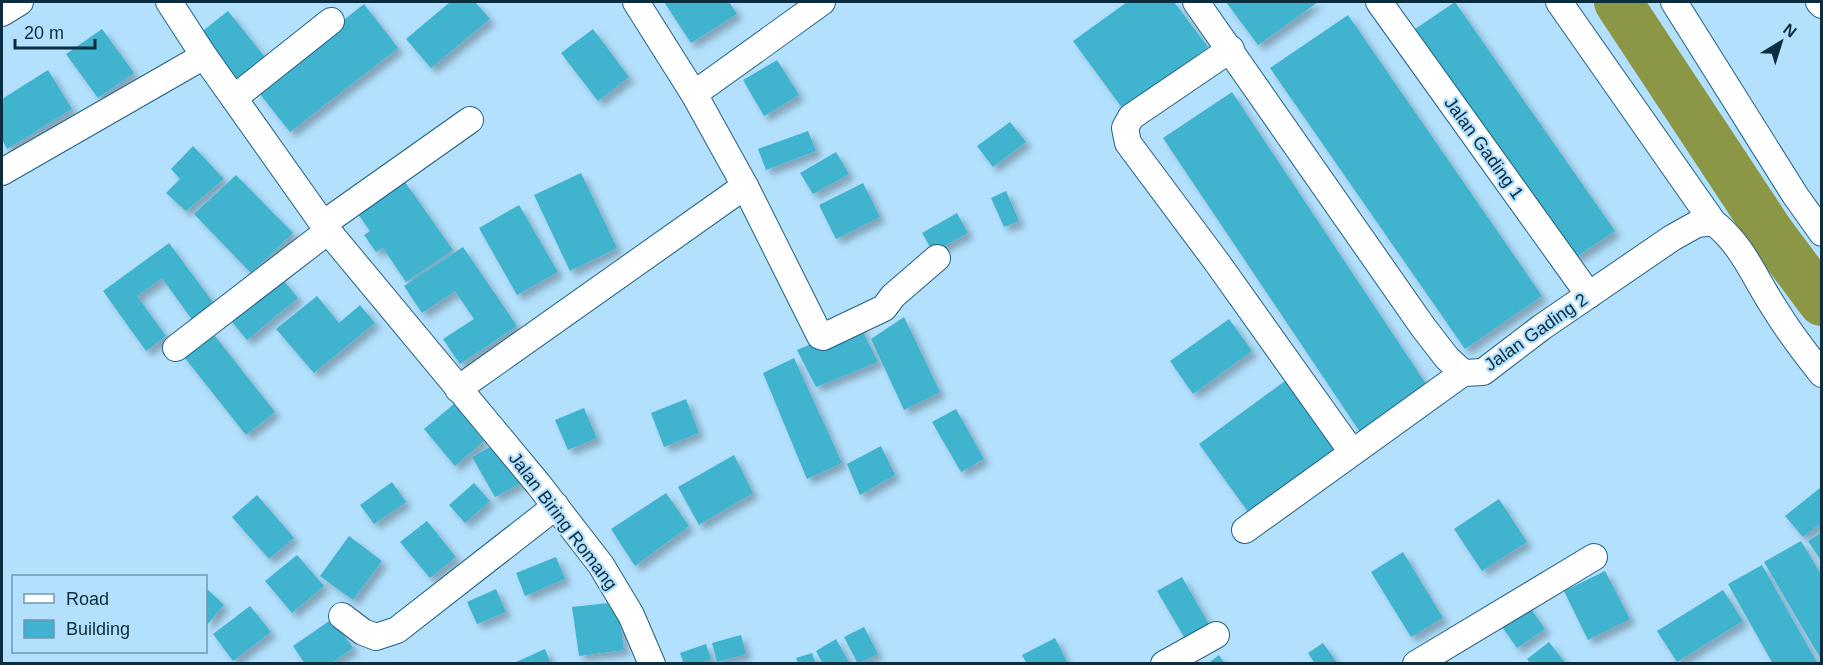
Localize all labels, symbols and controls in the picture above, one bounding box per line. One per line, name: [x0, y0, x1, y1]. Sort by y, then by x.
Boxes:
scale bar: [15, 12, 94, 50]
north arrow: [1751, 12, 1811, 72]
text: N: [1780, 20, 1800, 41]
text: 20 m: [24, 23, 64, 43]
street label: Jalan Gading 1: [1440, 93, 1528, 203]
street label: Jalan Gading 2: [1481, 289, 1591, 375]
street label: Jalan Biring Romang: [505, 448, 621, 594]
legend: [12, 575, 207, 653]
text: Road: [66, 589, 109, 609]
text: Building: [66, 619, 130, 639]

